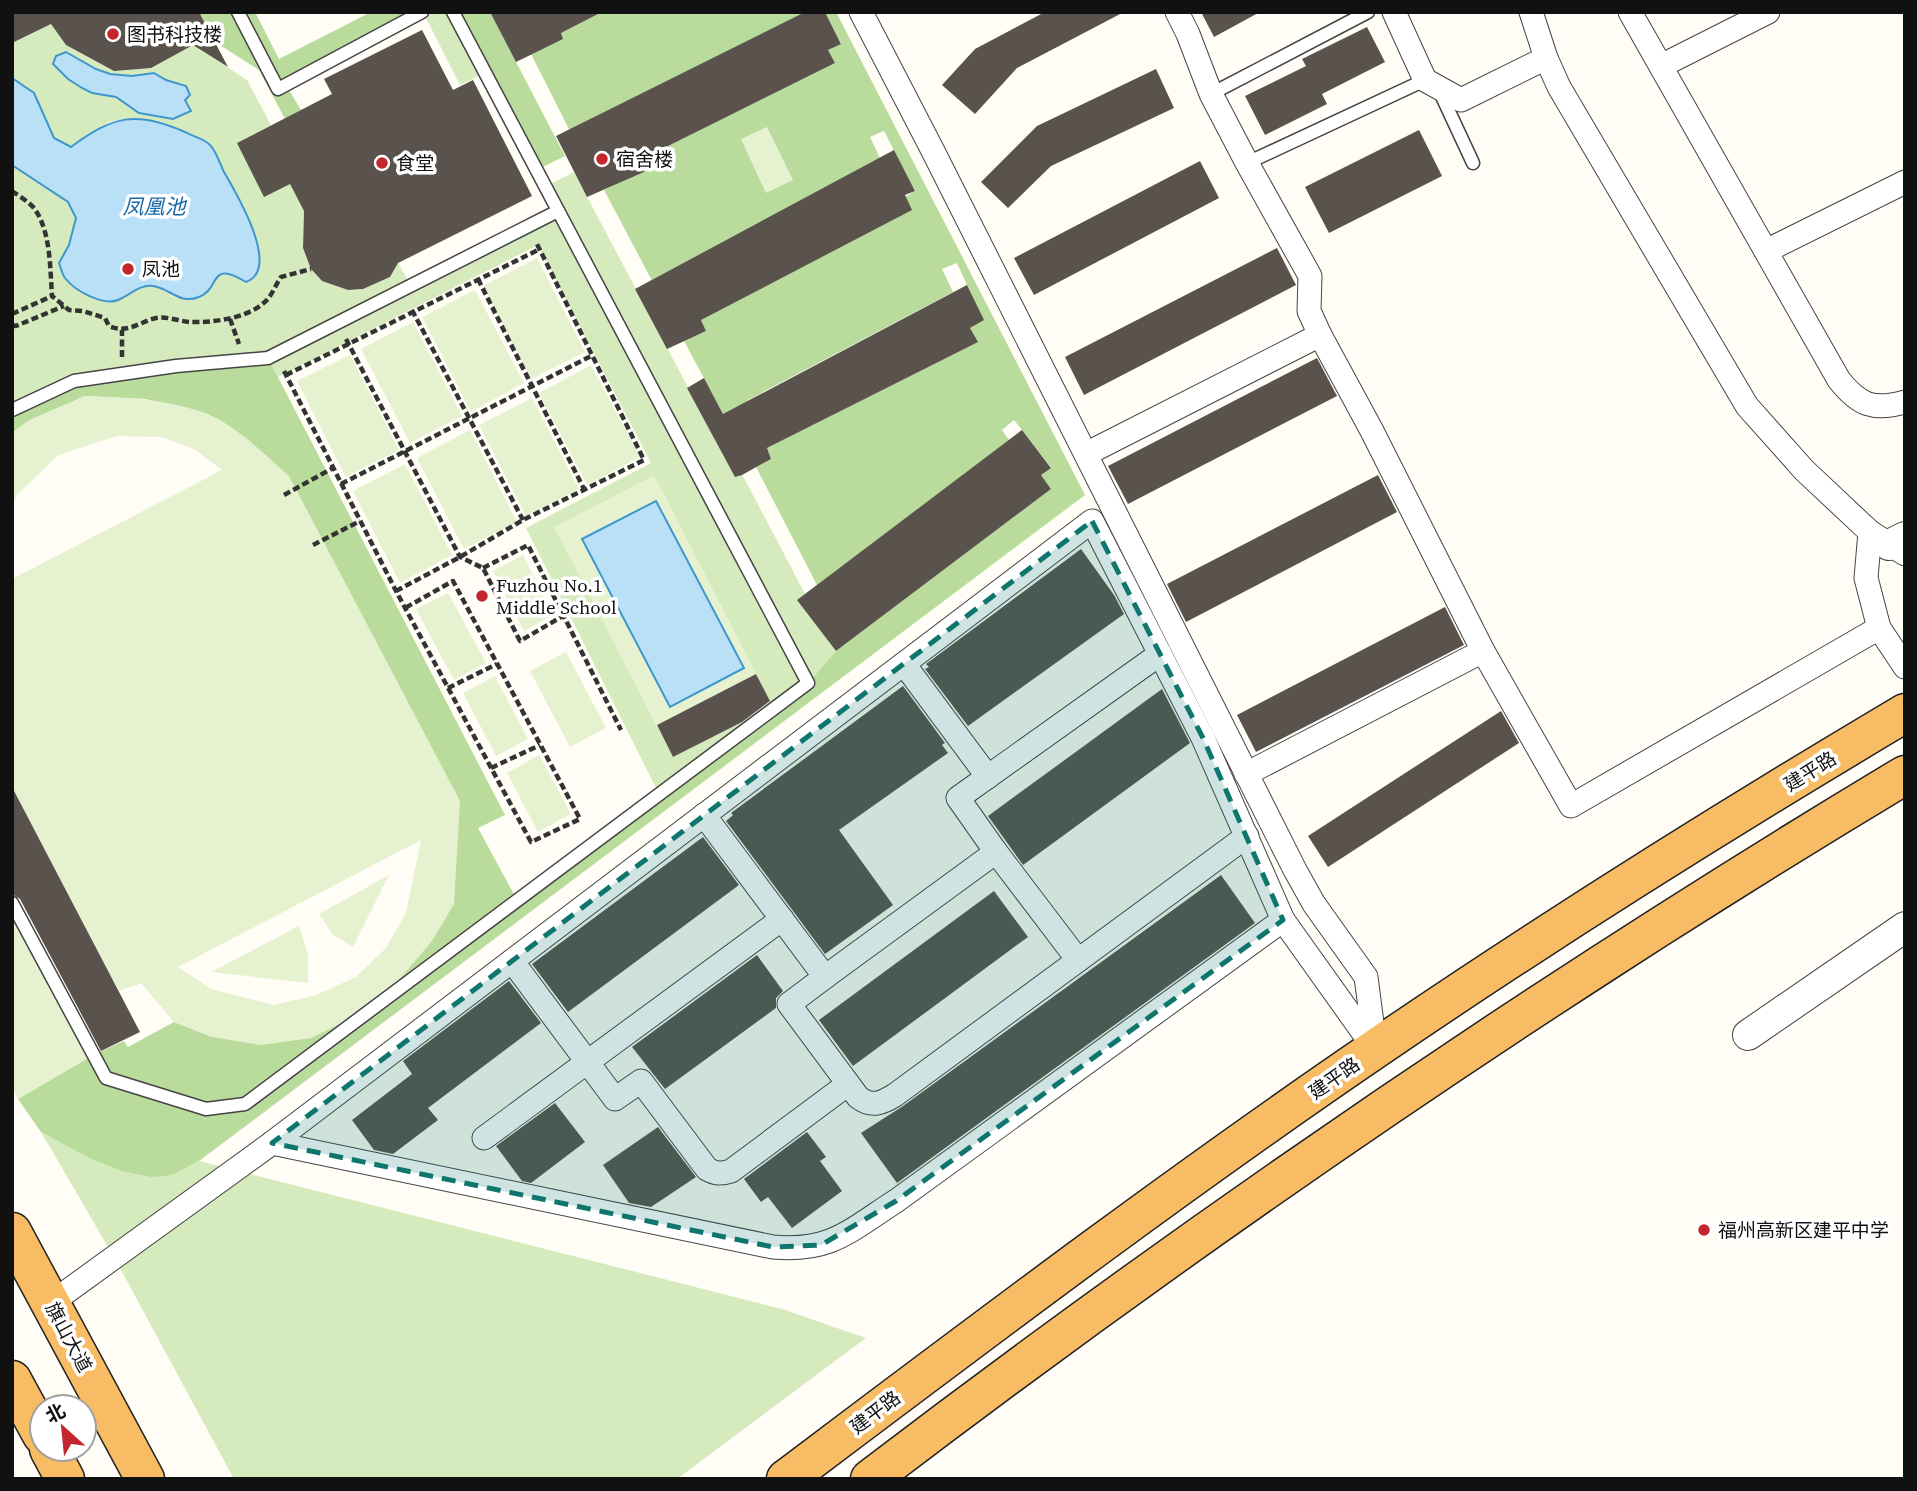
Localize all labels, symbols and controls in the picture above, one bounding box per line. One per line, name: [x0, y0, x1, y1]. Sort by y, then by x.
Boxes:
place label: 图书科技楼: [127, 21, 222, 47]
marker: 图书科技楼: [105, 26, 121, 42]
place label: 宿舍楼: [616, 146, 673, 172]
place label: 食堂: [396, 150, 434, 176]
marker: 宿舍楼: [594, 151, 610, 167]
marker: 食堂: [374, 155, 390, 171]
water label: 凤凰池: [123, 192, 187, 221]
place label: 凤池: [142, 256, 180, 282]
marker: 凤池: [120, 261, 136, 277]
place label: Fuzhou No.1 Middle School: [496, 572, 617, 620]
marker: Fuzhou No.1 Middle School: [474, 588, 490, 604]
street label: 建平路: [1779, 745, 1841, 797]
street label: 建平路: [1303, 1051, 1365, 1105]
place label: 福州高新区建平中学: [1718, 1217, 1889, 1243]
marker: 福州高新区建平中学: [1696, 1222, 1712, 1238]
street label: 旗山大道: [40, 1297, 98, 1377]
street label: 建平路: [844, 1384, 906, 1440]
north arrow: [28, 1393, 98, 1463]
text: 北: [41, 1397, 70, 1429]

